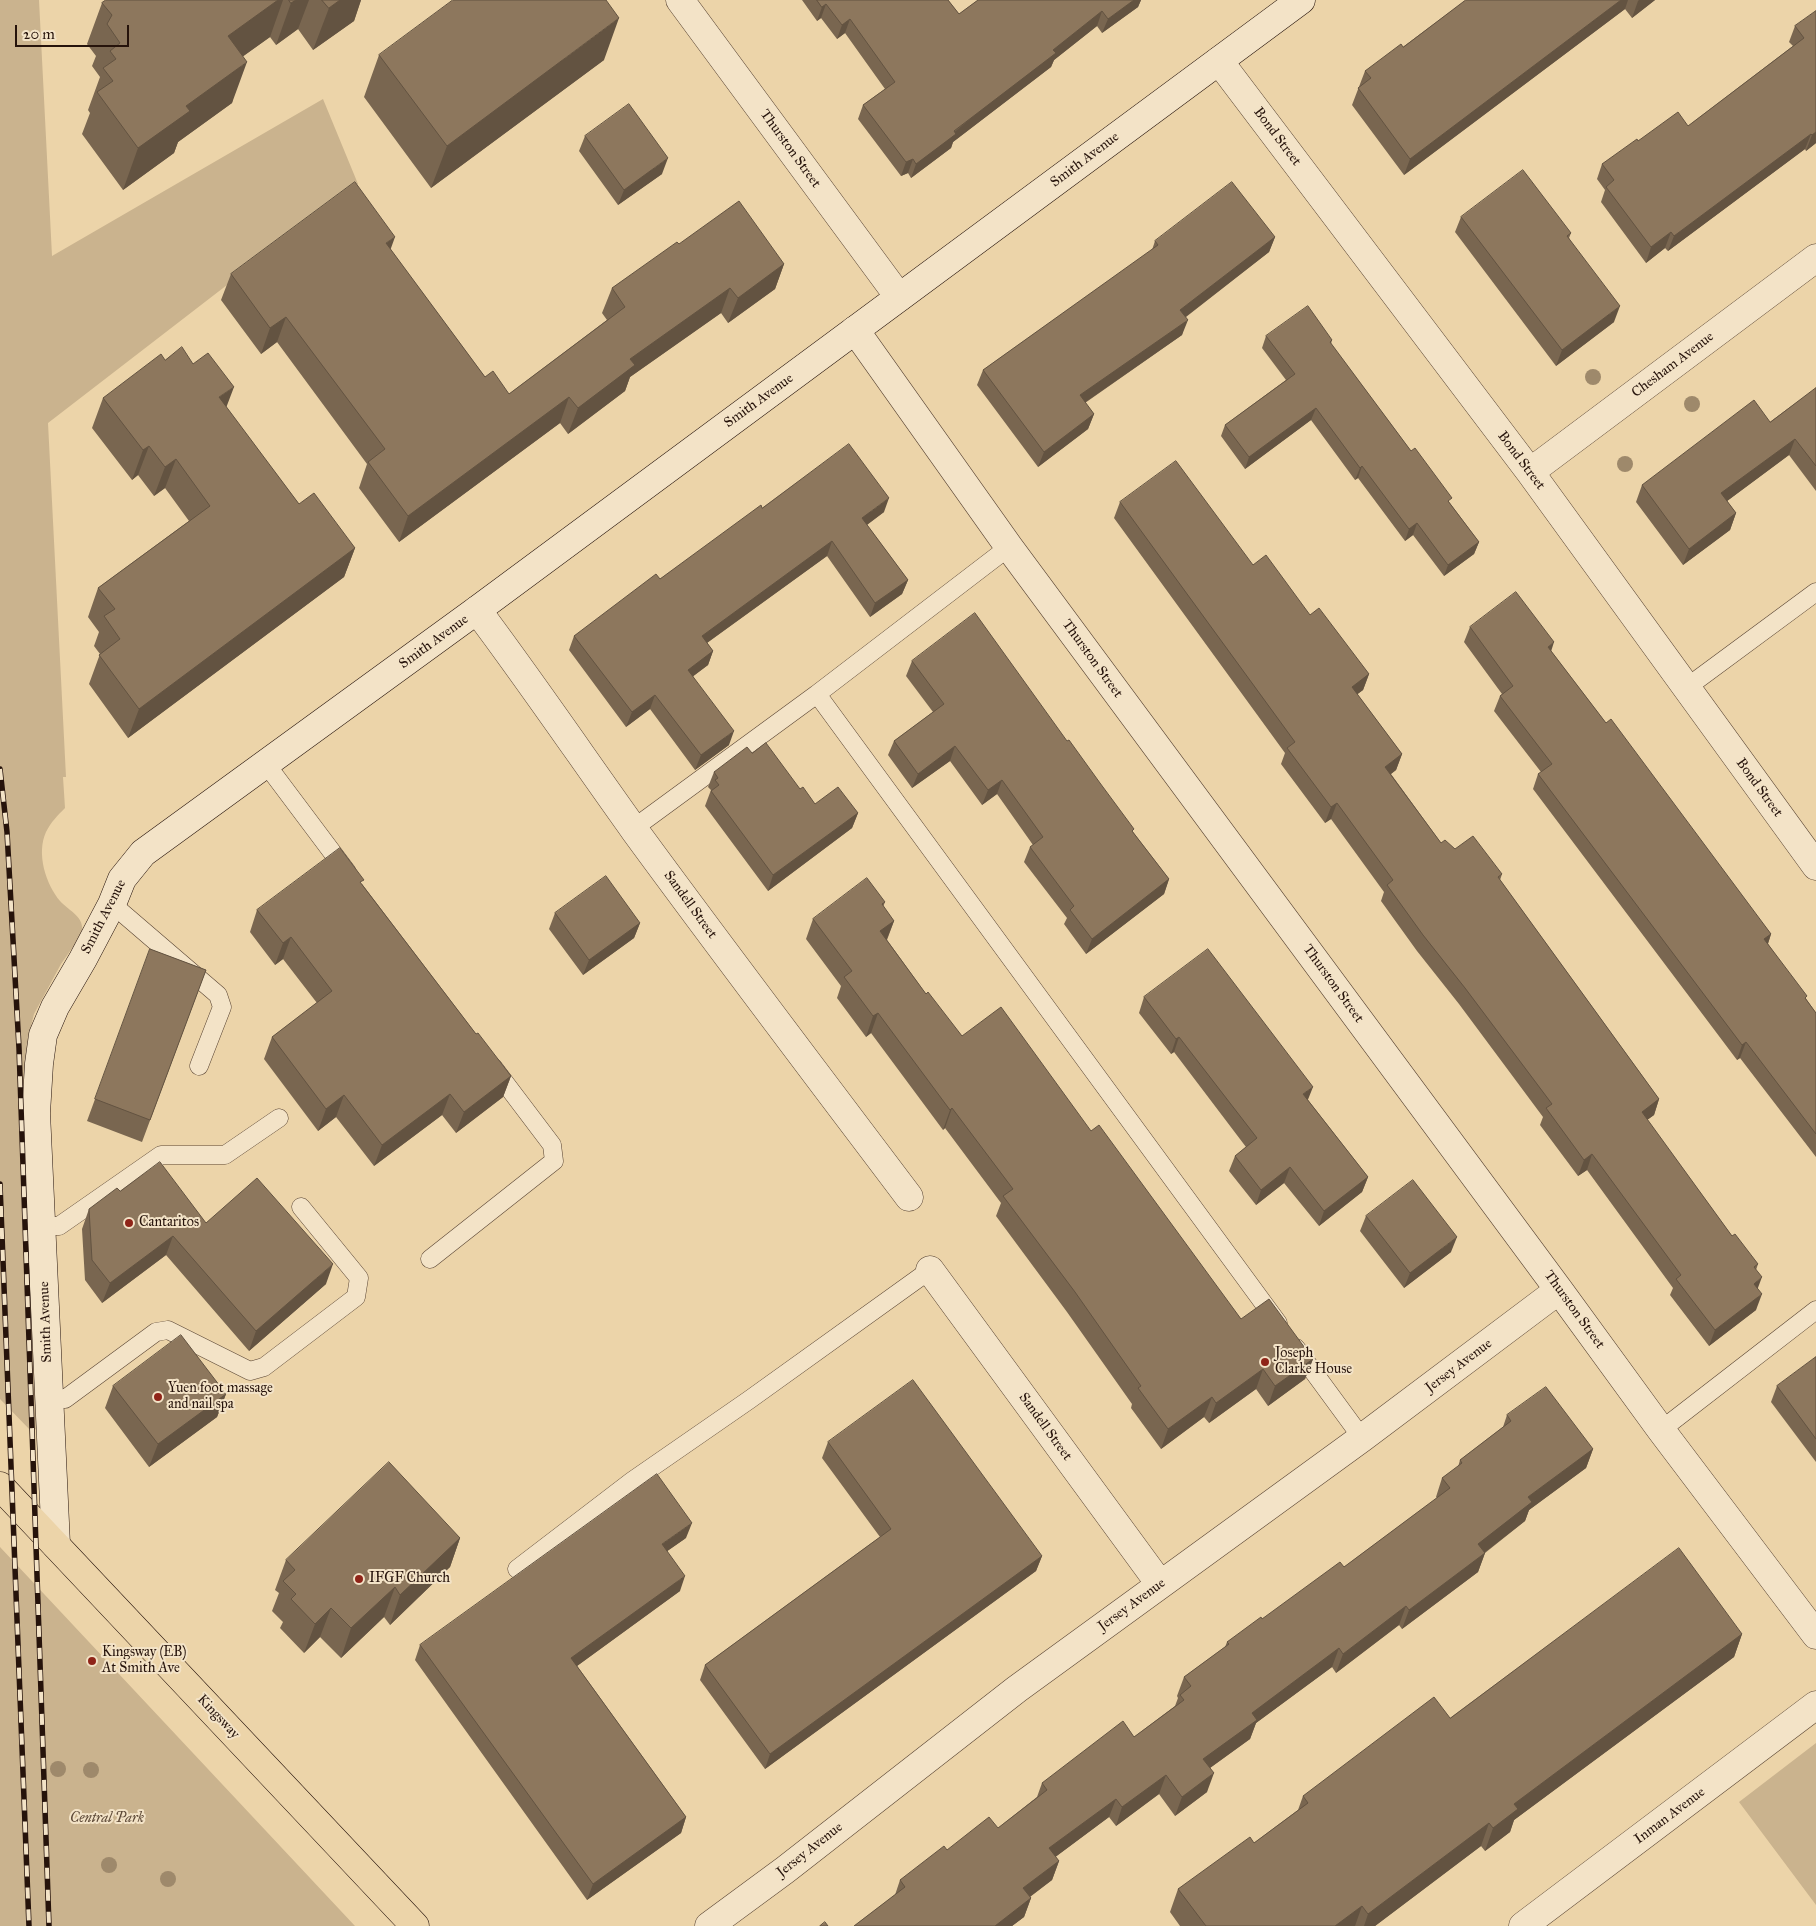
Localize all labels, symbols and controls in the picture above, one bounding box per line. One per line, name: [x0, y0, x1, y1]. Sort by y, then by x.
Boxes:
scale bar: [18, 15, 131, 47]
text: 20 m: [23, 25, 55, 43]
street label: Bond Street: [1250, 104, 1304, 170]
street label: Thurston Street: [756, 107, 824, 191]
street label: Smith Avenue: [1047, 129, 1123, 191]
street label: Chesham Avenue: [1629, 329, 1717, 401]
street label: Smith Avenue: [721, 370, 797, 432]
street label: Bond Street: [1494, 428, 1548, 494]
street label: Smith Avenue: [396, 611, 472, 673]
street label: Thurston Street: [1058, 617, 1126, 701]
street label: Bond Street: [1732, 755, 1786, 821]
street label: Sandell Street: [660, 868, 720, 942]
street label: Smith Avenue: [78, 877, 130, 957]
street label: Thurston Street: [1299, 942, 1367, 1026]
place label: Cantaritos: [139, 1215, 199, 1231]
marker: Cantaritos: [123, 1217, 135, 1229]
street label: Thurston Street: [1540, 1268, 1608, 1352]
street label: Smith Avenue: [36, 1281, 56, 1363]
street label: Jersey Avenue: [1422, 1336, 1496, 1396]
place label: Joseph Clarke House: [1275, 1346, 1352, 1378]
marker: Joseph Clarke House: [1259, 1356, 1271, 1368]
place label: Yuen foot massage and nail spa: [168, 1381, 273, 1414]
street label: Sandell Street: [1015, 1390, 1075, 1464]
marker: Yuen foot massage and nail spa: [152, 1391, 164, 1403]
place label: IFGF Church: [369, 1571, 450, 1587]
marker: IFGF Church: [353, 1573, 365, 1585]
street label: Jersey Avenue: [1095, 1575, 1169, 1635]
place label: Kingsway (EB) At Smith Ave: [102, 1645, 187, 1678]
marker: Kingsway (EB) At Smith Ave: [86, 1655, 98, 1667]
street label: Kingsway: [193, 1691, 243, 1743]
street label: Inman Avenue: [1631, 1784, 1709, 1848]
park label: Central Park: [70, 1811, 144, 1827]
street label: Jersey Avenue: [774, 1819, 846, 1881]

